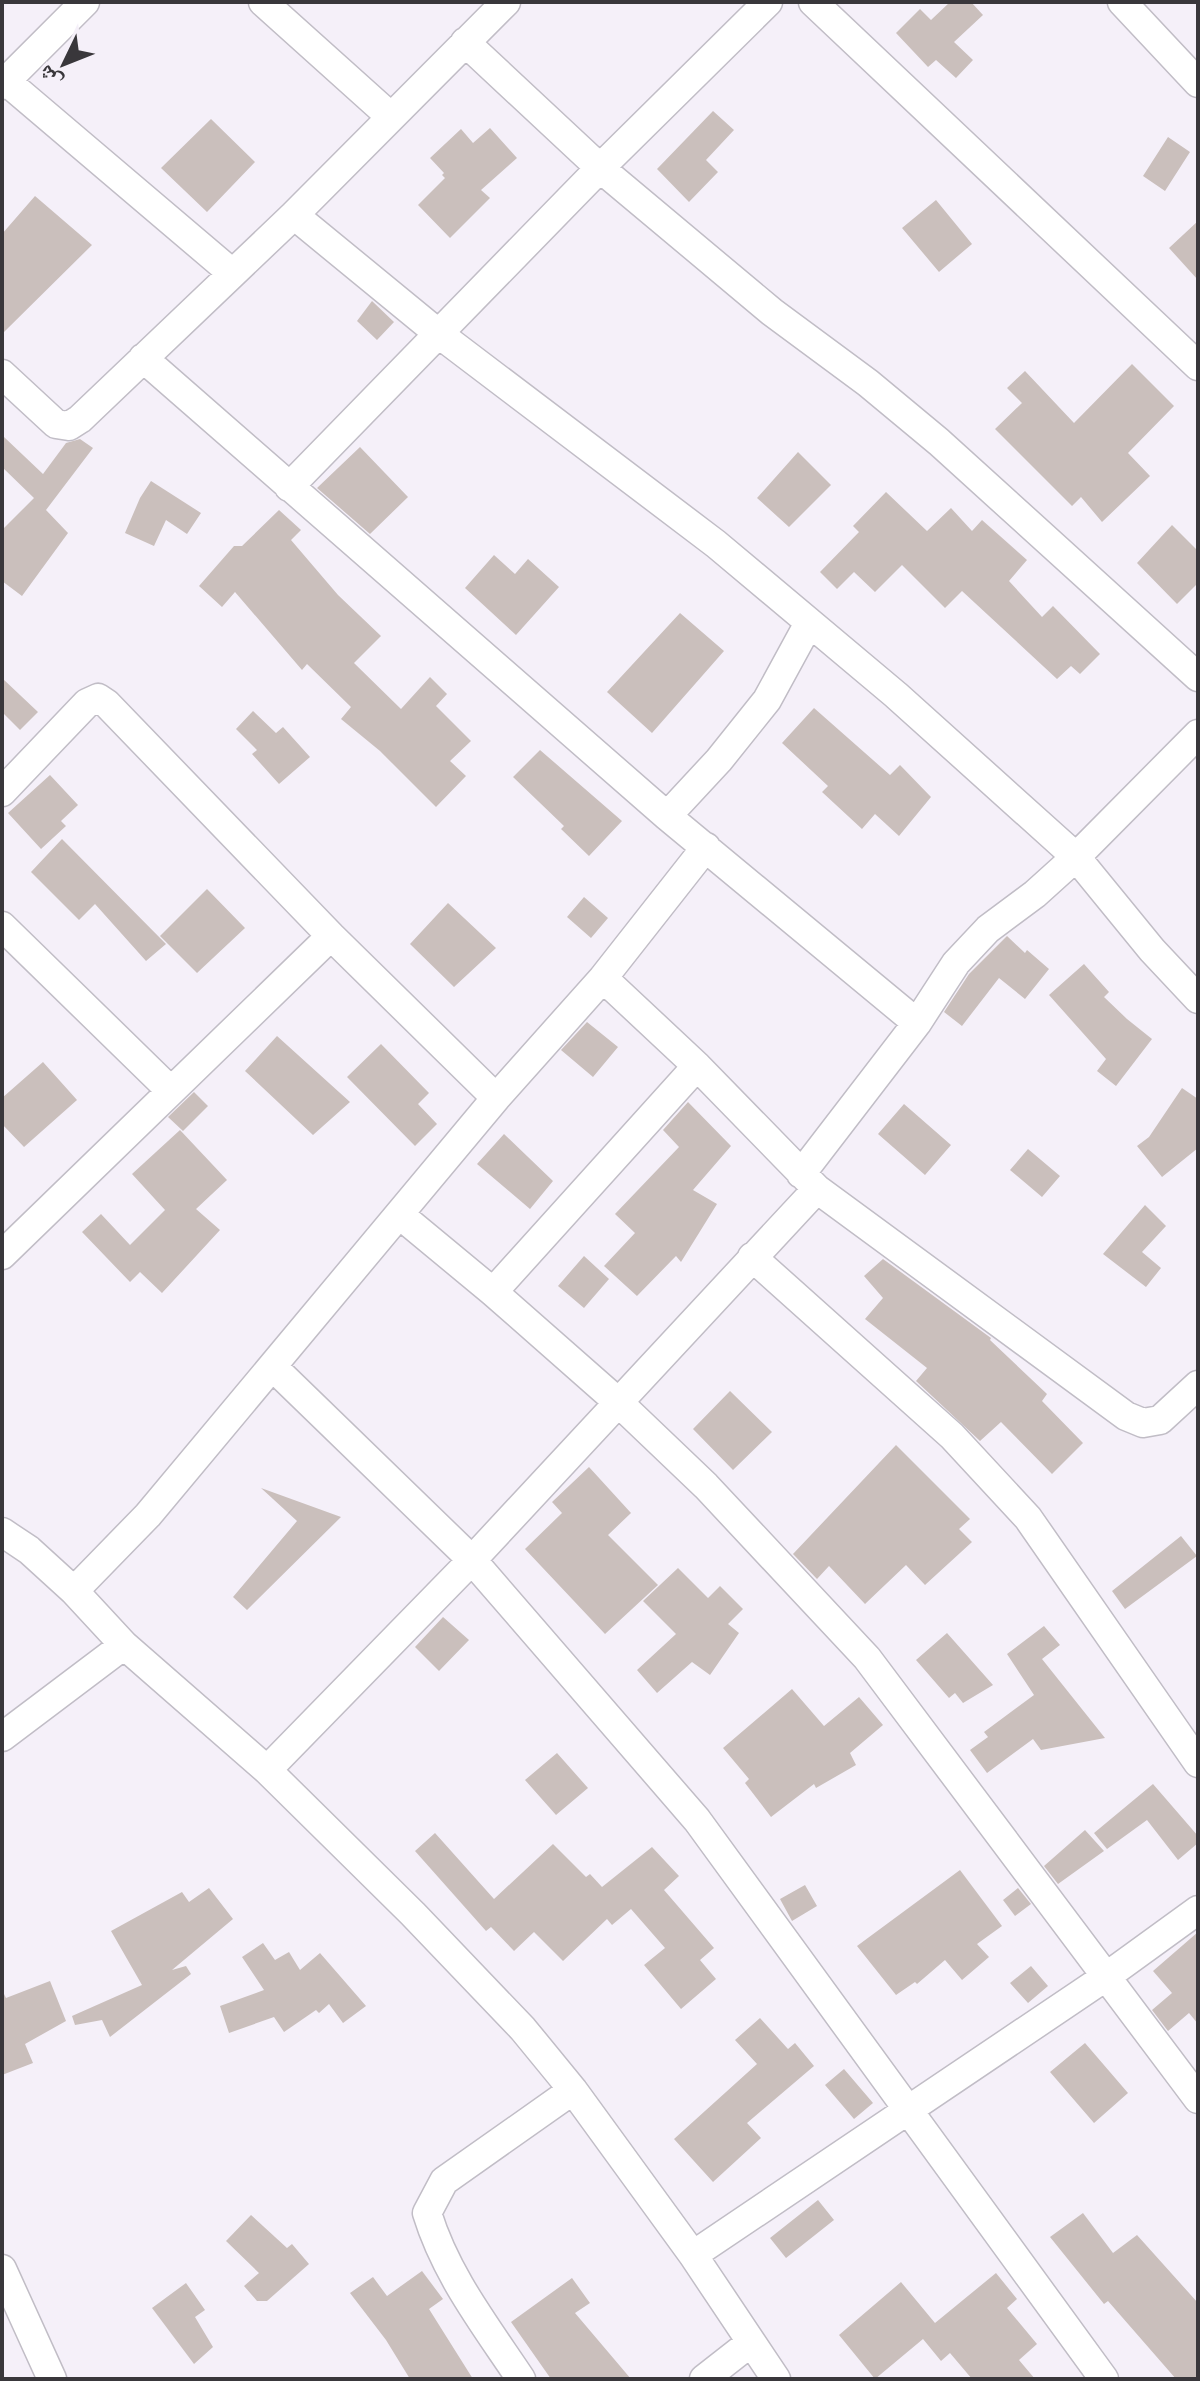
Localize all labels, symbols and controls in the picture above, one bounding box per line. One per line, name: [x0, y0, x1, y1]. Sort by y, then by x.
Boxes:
north arrow: [24, 24, 104, 104]
text: ش: [32, 60, 68, 95]

